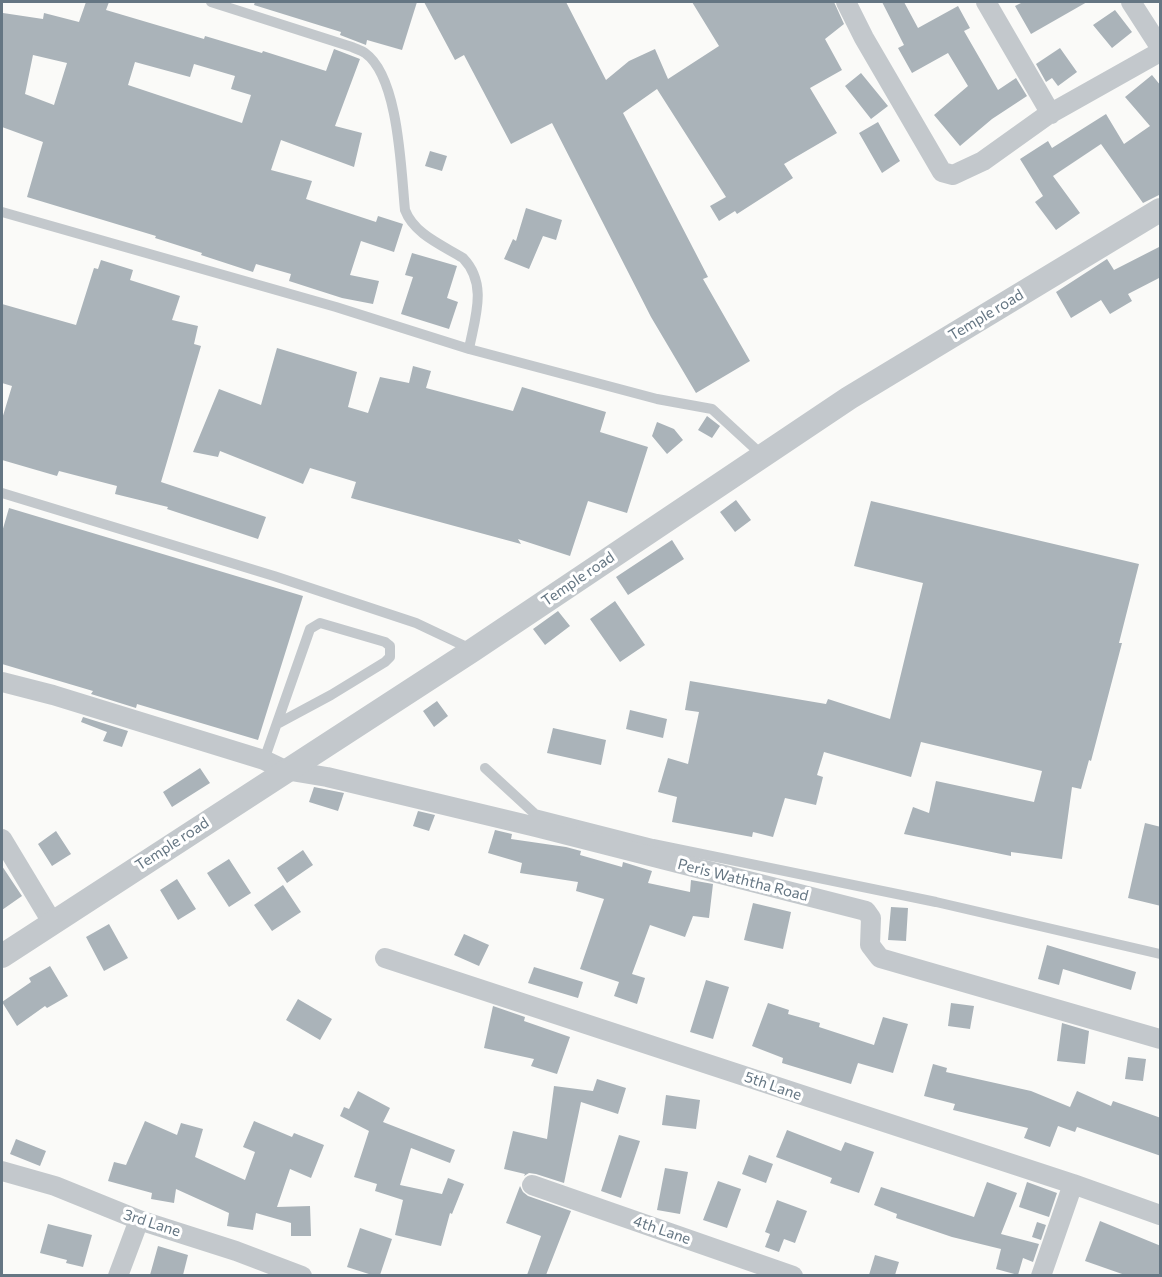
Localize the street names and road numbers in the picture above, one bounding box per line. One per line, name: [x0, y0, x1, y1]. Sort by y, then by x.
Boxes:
street label: Temple road: [945, 286, 1027, 344]
street label: Temple road: [538, 548, 618, 610]
street label: Temple road: [132, 814, 212, 874]
street label: Peris Waththa Road: [676, 855, 810, 905]
street label: 5th Lane: [742, 1068, 804, 1104]
street label: 3rd Lane: [121, 1205, 183, 1241]
street label: 4th Lane: [631, 1212, 693, 1248]

